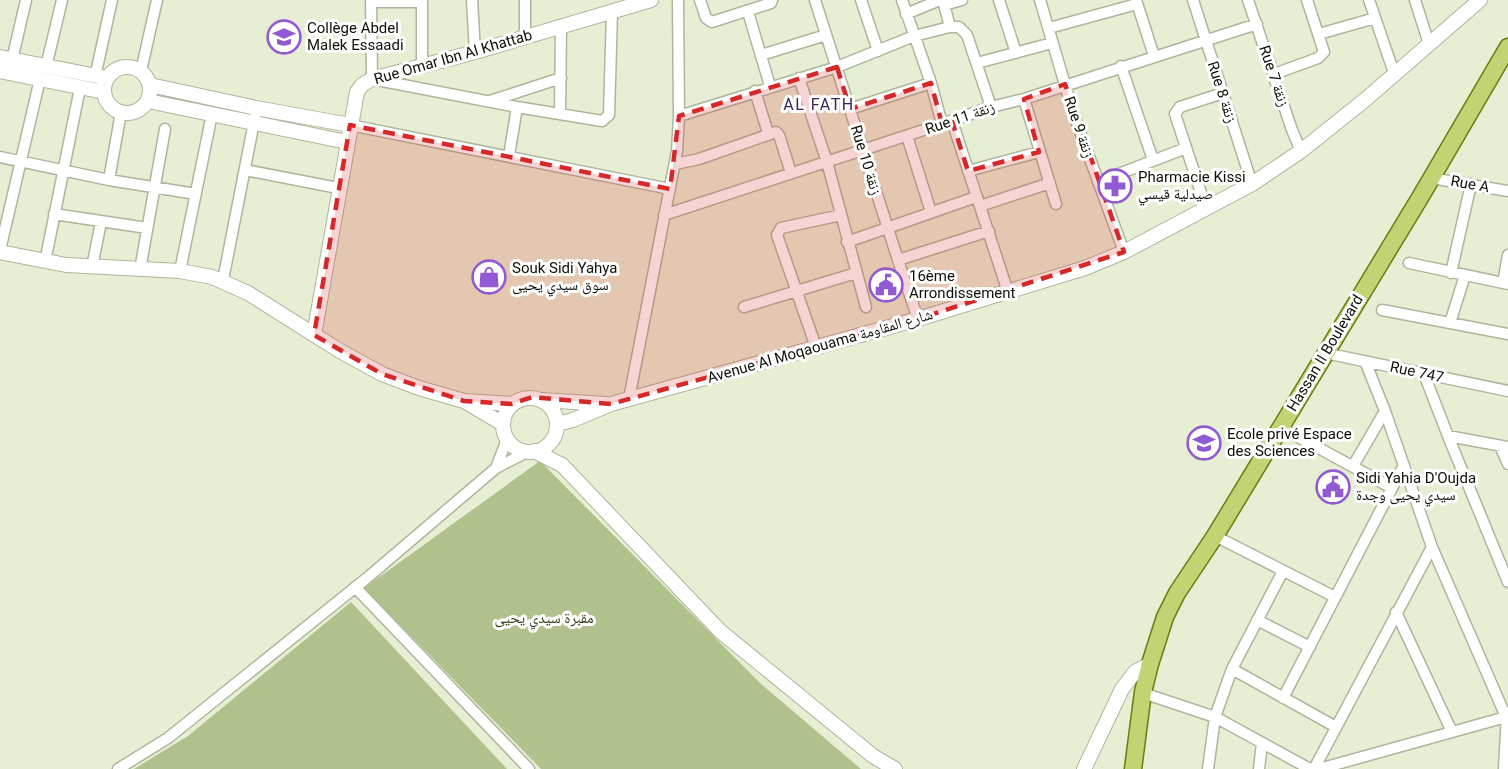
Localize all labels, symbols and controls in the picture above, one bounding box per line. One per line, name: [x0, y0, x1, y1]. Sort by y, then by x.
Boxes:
school or university icon: Collège Abdel Malek Essaadi: [266, 19, 302, 55]
place label: Collège Abdel Malek Essaadi: [307, 19, 404, 54]
street label: Rue Omar Ibn Al Khattab: [372, 26, 534, 88]
street label: Rue 7 زنقة: [1255, 43, 1293, 109]
street label: Rue 8 زنقة: [1204, 59, 1240, 125]
street label: Rue 9 زنقة: [1060, 94, 1098, 160]
district label: AL FATH: [783, 95, 855, 114]
street label: Rue 11 زنقة: [923, 98, 997, 138]
street label: Rue 10 زنقة: [847, 123, 885, 197]
pharmacy icon: Pharmacie Kissi صيدلية قيسي: [1097, 168, 1133, 204]
place label: Pharmacie Kissi صيدلية قيسي: [1138, 168, 1246, 206]
street label: Rue A: [1449, 172, 1491, 196]
shop icon: Souk Sidi Yahya سوق سيدي يحيى: [471, 259, 507, 295]
place label: Souk Sidi Yahya سوق سيدي يحيى: [512, 259, 617, 297]
public building icon: 16ème Arrondissement: [868, 267, 904, 303]
place label: 16ème Arrondissement: [909, 267, 1016, 302]
street label: Hassan II Boulevard: [1283, 291, 1367, 415]
street label: Avenue Al Moqaouama شارع المقاومة: [705, 305, 935, 388]
street label: Rue 747: [1388, 358, 1446, 386]
school or university icon: Ecole privé Espace des Sciences: [1186, 425, 1222, 461]
place label: Ecole privé Espace des Sciences: [1227, 425, 1352, 460]
public building icon: Sidi Yahia D'Oujda سيدي يحيى وجدة: [1315, 469, 1351, 505]
place label: Sidi Yahia D'Oujda سيدي يحيى وجدة: [1356, 469, 1476, 507]
park label: مقبرة سيدي يحيى: [494, 609, 594, 630]

